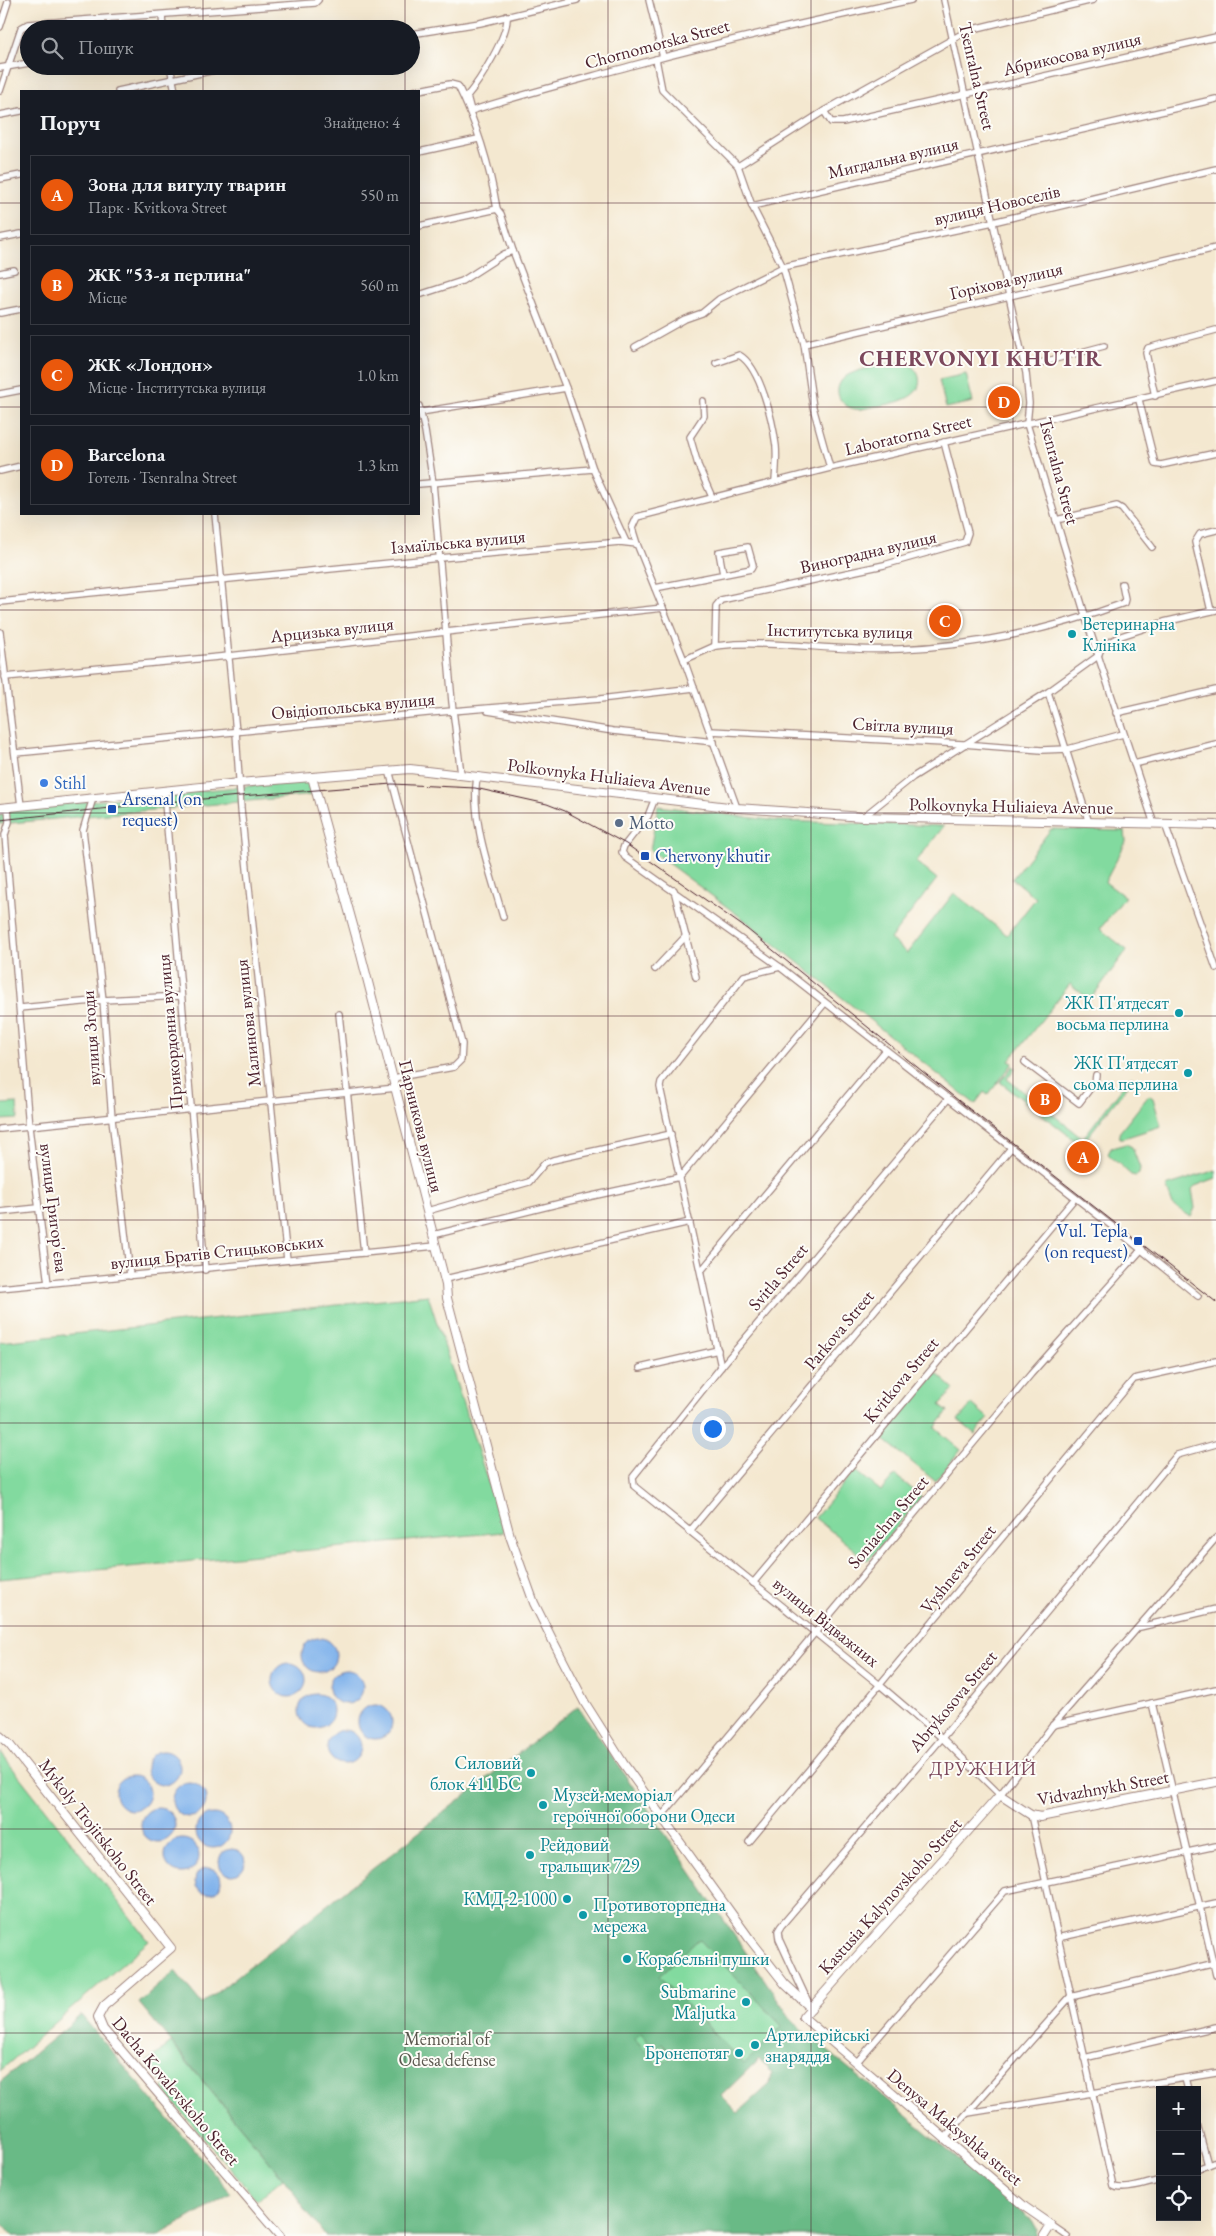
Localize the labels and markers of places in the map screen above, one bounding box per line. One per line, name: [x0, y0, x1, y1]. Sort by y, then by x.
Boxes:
pin: D: [988, 383, 1020, 421]
pin: C: [929, 602, 961, 640]
place label: Ветеринарна Клініка: [1082, 612, 1176, 656]
marker: Ветеринарна Клініка: [1066, 628, 1078, 640]
place label: Stihl: [54, 771, 86, 794]
marker: Stihl: [38, 777, 50, 789]
place label: Arsenal (on request): [121, 787, 202, 831]
marker: Arsenal (on request): [106, 803, 118, 815]
place label: Motto: [629, 811, 674, 834]
marker: Motto: [613, 817, 625, 829]
place label: Chervony khutir: [655, 844, 770, 867]
marker: Chervony khutir: [639, 850, 651, 862]
place label: ЖК П'ятдесят восьма перлина: [1056, 991, 1170, 1035]
marker: ЖК П'ятдесят восьма перлина: [1173, 1007, 1185, 1019]
place label: ЖК П'ятдесят сьома перлина: [1073, 1051, 1179, 1095]
marker: ЖК П'ятдесят сьома перлина: [1182, 1067, 1194, 1079]
pin: B: [1029, 1080, 1061, 1118]
pin: A: [1067, 1138, 1099, 1176]
place label: Vul. Tepla (on request): [1044, 1219, 1129, 1263]
marker: Vul. Tepla (on request): [1132, 1235, 1144, 1247]
place label: Силовий блок 411 БС: [430, 1751, 521, 1795]
marker: Силовий блок 411 БС: [525, 1767, 537, 1779]
place label: Музей-меморіал героїчної оборони Одеси: [553, 1783, 736, 1827]
marker: Музей-меморіал героїчної оборони Одеси: [537, 1799, 549, 1811]
place label: Рейдовий тральщик 729: [540, 1833, 640, 1877]
marker: Рейдовий тральщик 729: [524, 1849, 536, 1861]
place label: КМД-2-1000: [463, 1887, 557, 1910]
marker: КМД-2-1000: [561, 1893, 573, 1905]
place label: Противоторпедна мережа: [593, 1893, 727, 1937]
marker: Противоторпедна мережа: [577, 1909, 589, 1921]
place label: Корабельні пушки: [637, 1947, 770, 1970]
marker: Корабельні пушки: [621, 1953, 633, 1965]
place label: Submarine Maljutka: [661, 1980, 737, 2024]
marker: Submarine Maljutka: [740, 1996, 752, 2008]
place label: Артилерійські знаряддя: [764, 2023, 870, 2067]
marker: Артилерійські знаряддя: [749, 2039, 761, 2051]
place label: Бронепотяг: [644, 2041, 730, 2064]
marker: Бронепотяг: [733, 2047, 745, 2059]

